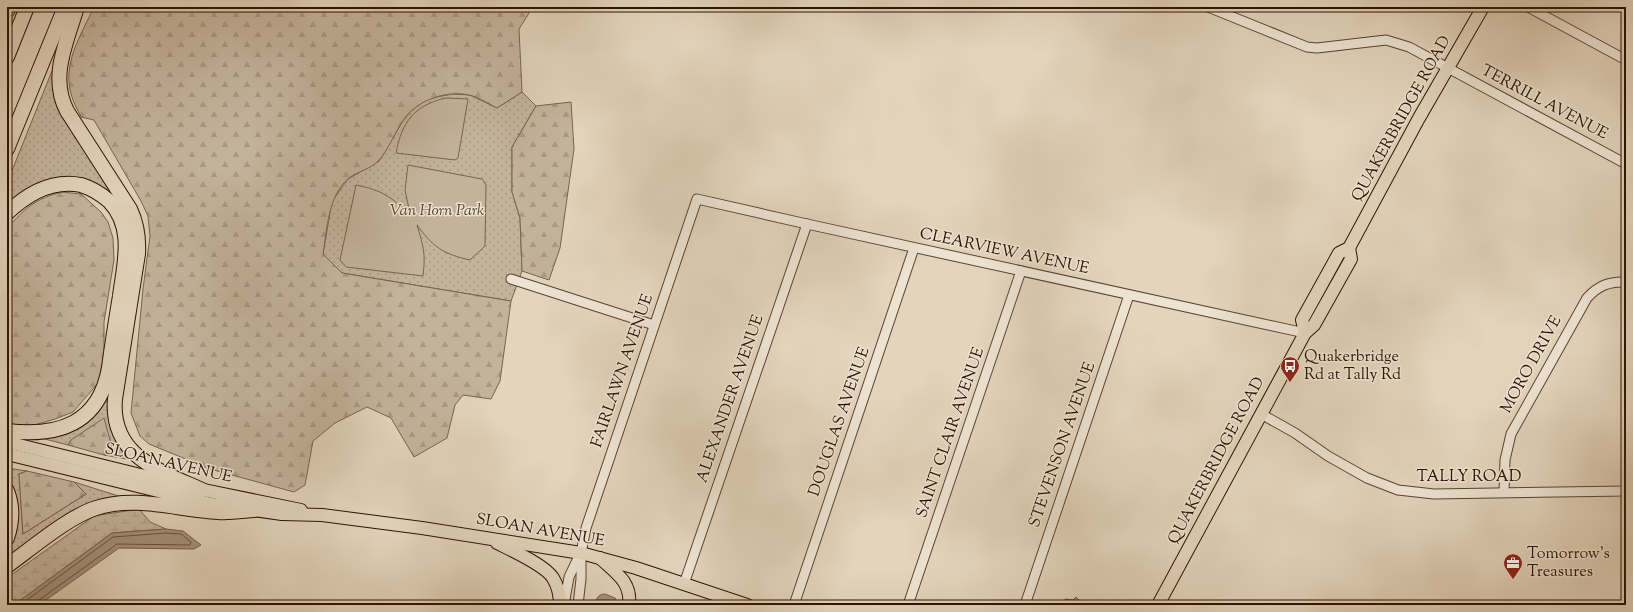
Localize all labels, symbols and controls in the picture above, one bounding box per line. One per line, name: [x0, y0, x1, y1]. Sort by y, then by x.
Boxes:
street label: QUAKERBRIDGE ROAD: [1347, 32, 1457, 206]
street label: TERRILL AVENUE: [1477, 60, 1612, 146]
park label: Van Horn Park: [390, 200, 484, 223]
street label: CLEARVIEW AVENUE: [917, 223, 1091, 281]
street label: FAIRLAWN AVENUE: [586, 291, 660, 451]
street label: ALEXANDER AVENUE: [691, 312, 771, 486]
street label: MORO DRIVE: [1496, 312, 1568, 418]
street label: DOUGLAS AVENUE: [804, 344, 876, 500]
street label: SAINT CLAIR AVENUE: [911, 344, 991, 521]
place label: Quakerbridge Rd at Tally Rd: [1304, 346, 1401, 387]
bus stop icon: Quakerbridge Rd at Tally Rd: [1279, 355, 1301, 383]
street label: STEVENSON AVENUE: [1024, 359, 1102, 531]
street label: QUAKERBRIDGE ROAD: [1163, 373, 1271, 549]
street label: SLOAN AVENUE: [102, 438, 234, 490]
street label: TALLY ROAD: [1417, 466, 1521, 489]
street label: SLOAN AVENUE: [474, 508, 606, 554]
place label: Tomorrow's Treasures: [1527, 543, 1610, 584]
office icon: Tomorrow's Treasures: [1502, 552, 1524, 580]

